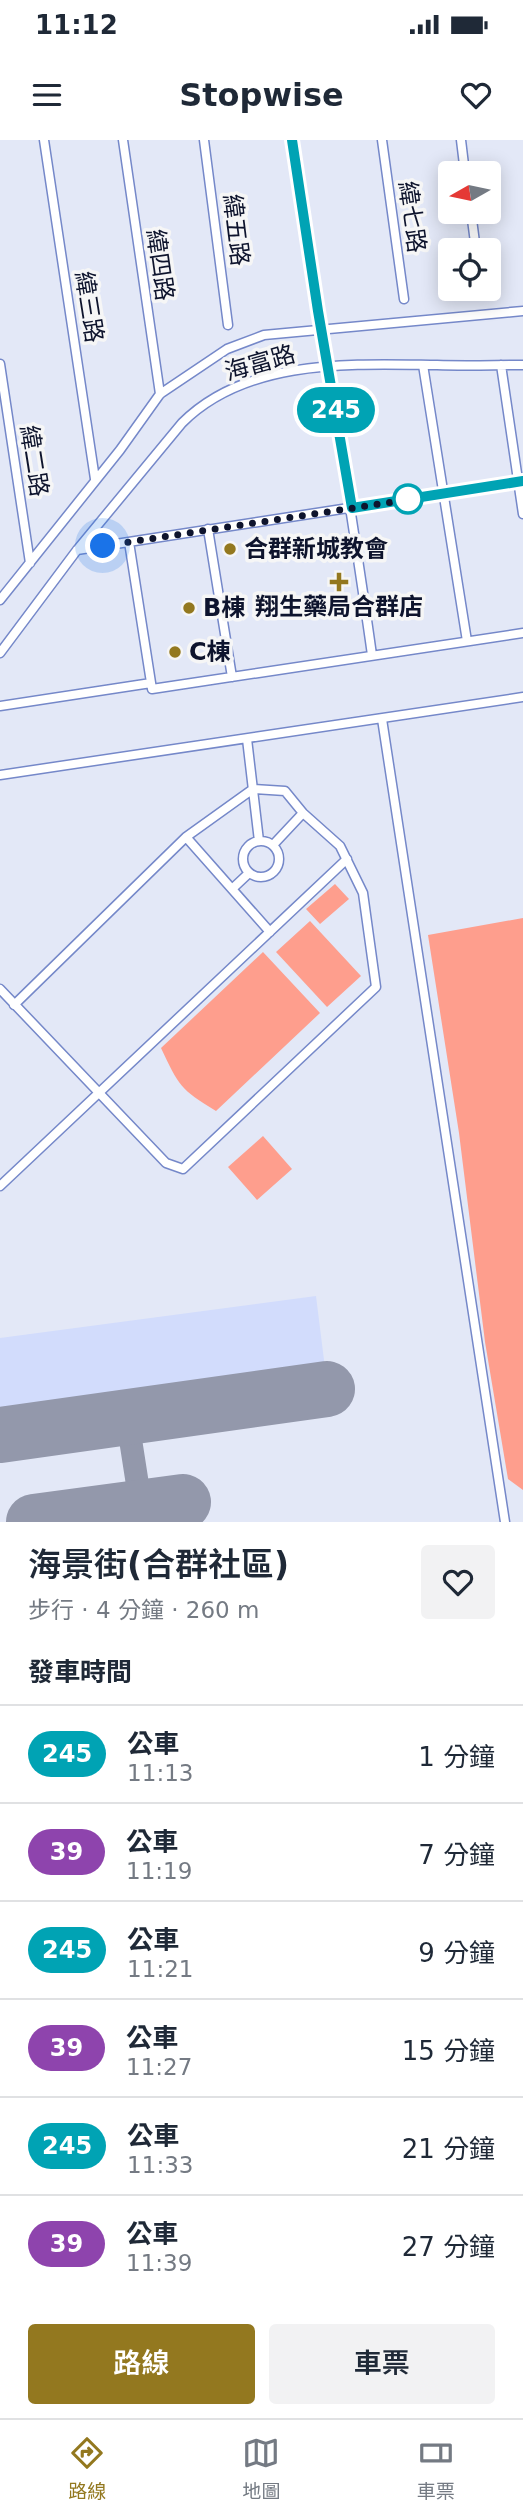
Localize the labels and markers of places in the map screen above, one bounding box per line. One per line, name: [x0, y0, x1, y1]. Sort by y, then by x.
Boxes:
unlabelled marker: [393, 484, 423, 514]
place label: 合群新城教會: [244, 535, 388, 563]
marker: 合群新城教會: [222, 541, 238, 557]
marker: 翔生藥局合群店: [331, 574, 347, 590]
place label: 翔生藥局合群店: [255, 593, 423, 621]
place label: B棟: [203, 594, 245, 622]
marker: B棟: [181, 600, 197, 616]
place label: C棟: [189, 638, 231, 666]
marker: C棟: [167, 644, 183, 660]

